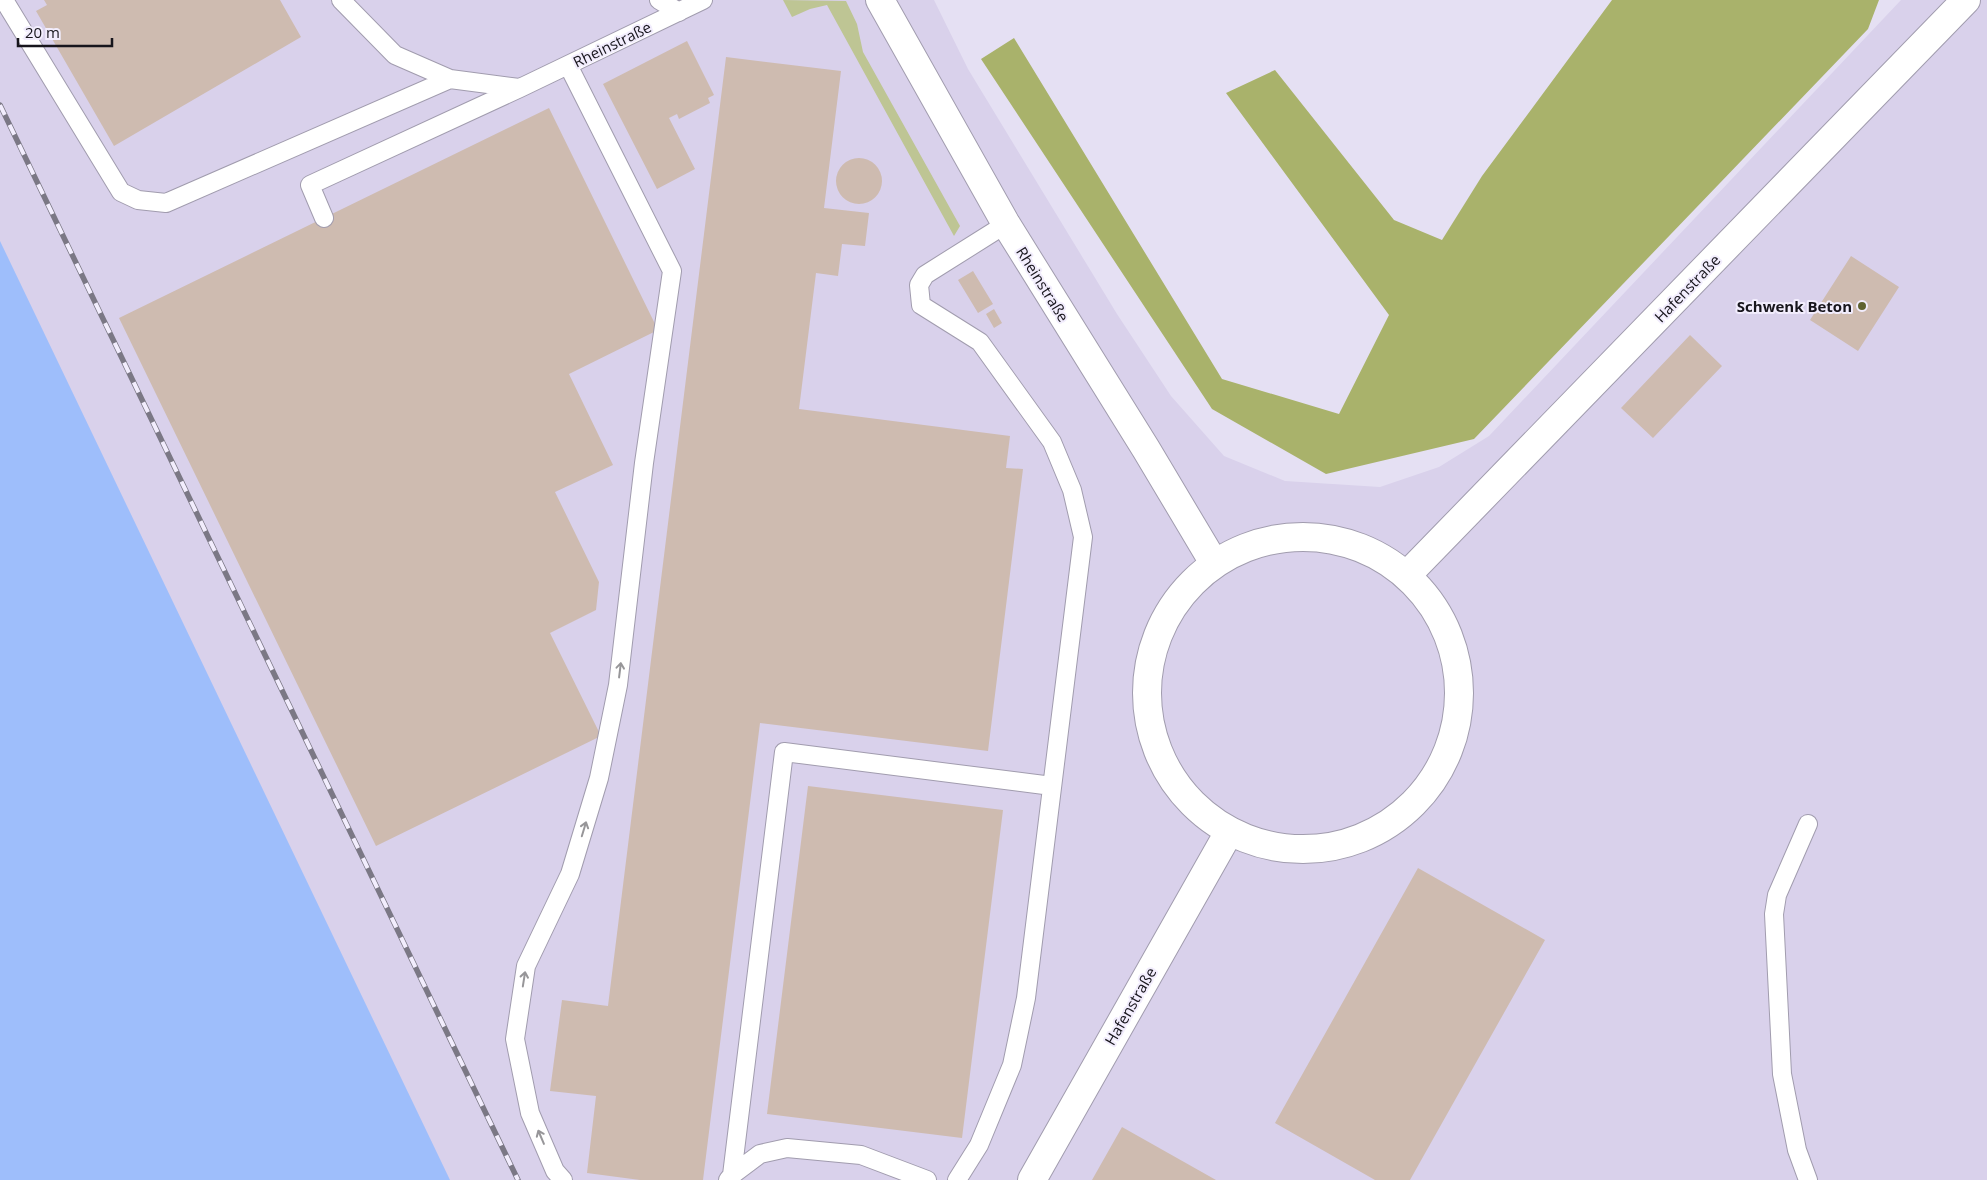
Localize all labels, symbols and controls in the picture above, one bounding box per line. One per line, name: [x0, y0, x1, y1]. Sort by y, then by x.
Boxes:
scale bar: [18, 15, 111, 47]
street label: Rheinstraße: [570, 16, 654, 72]
text: 20 m: [25, 22, 60, 42]
street label: Rheinstraße: [1012, 243, 1074, 325]
street label: Hafenstraße: [1650, 250, 1724, 326]
place label: Schwenk Beton: [1737, 296, 1852, 316]
marker: Schwenk Beton: [1856, 300, 1868, 312]
one-way arrow: [615, 663, 625, 679]
one-way arrow: [579, 821, 589, 837]
street label: Hafenstraße: [1100, 963, 1160, 1049]
one-way arrow: [520, 972, 530, 988]
one-way arrow: [535, 1130, 544, 1145]

